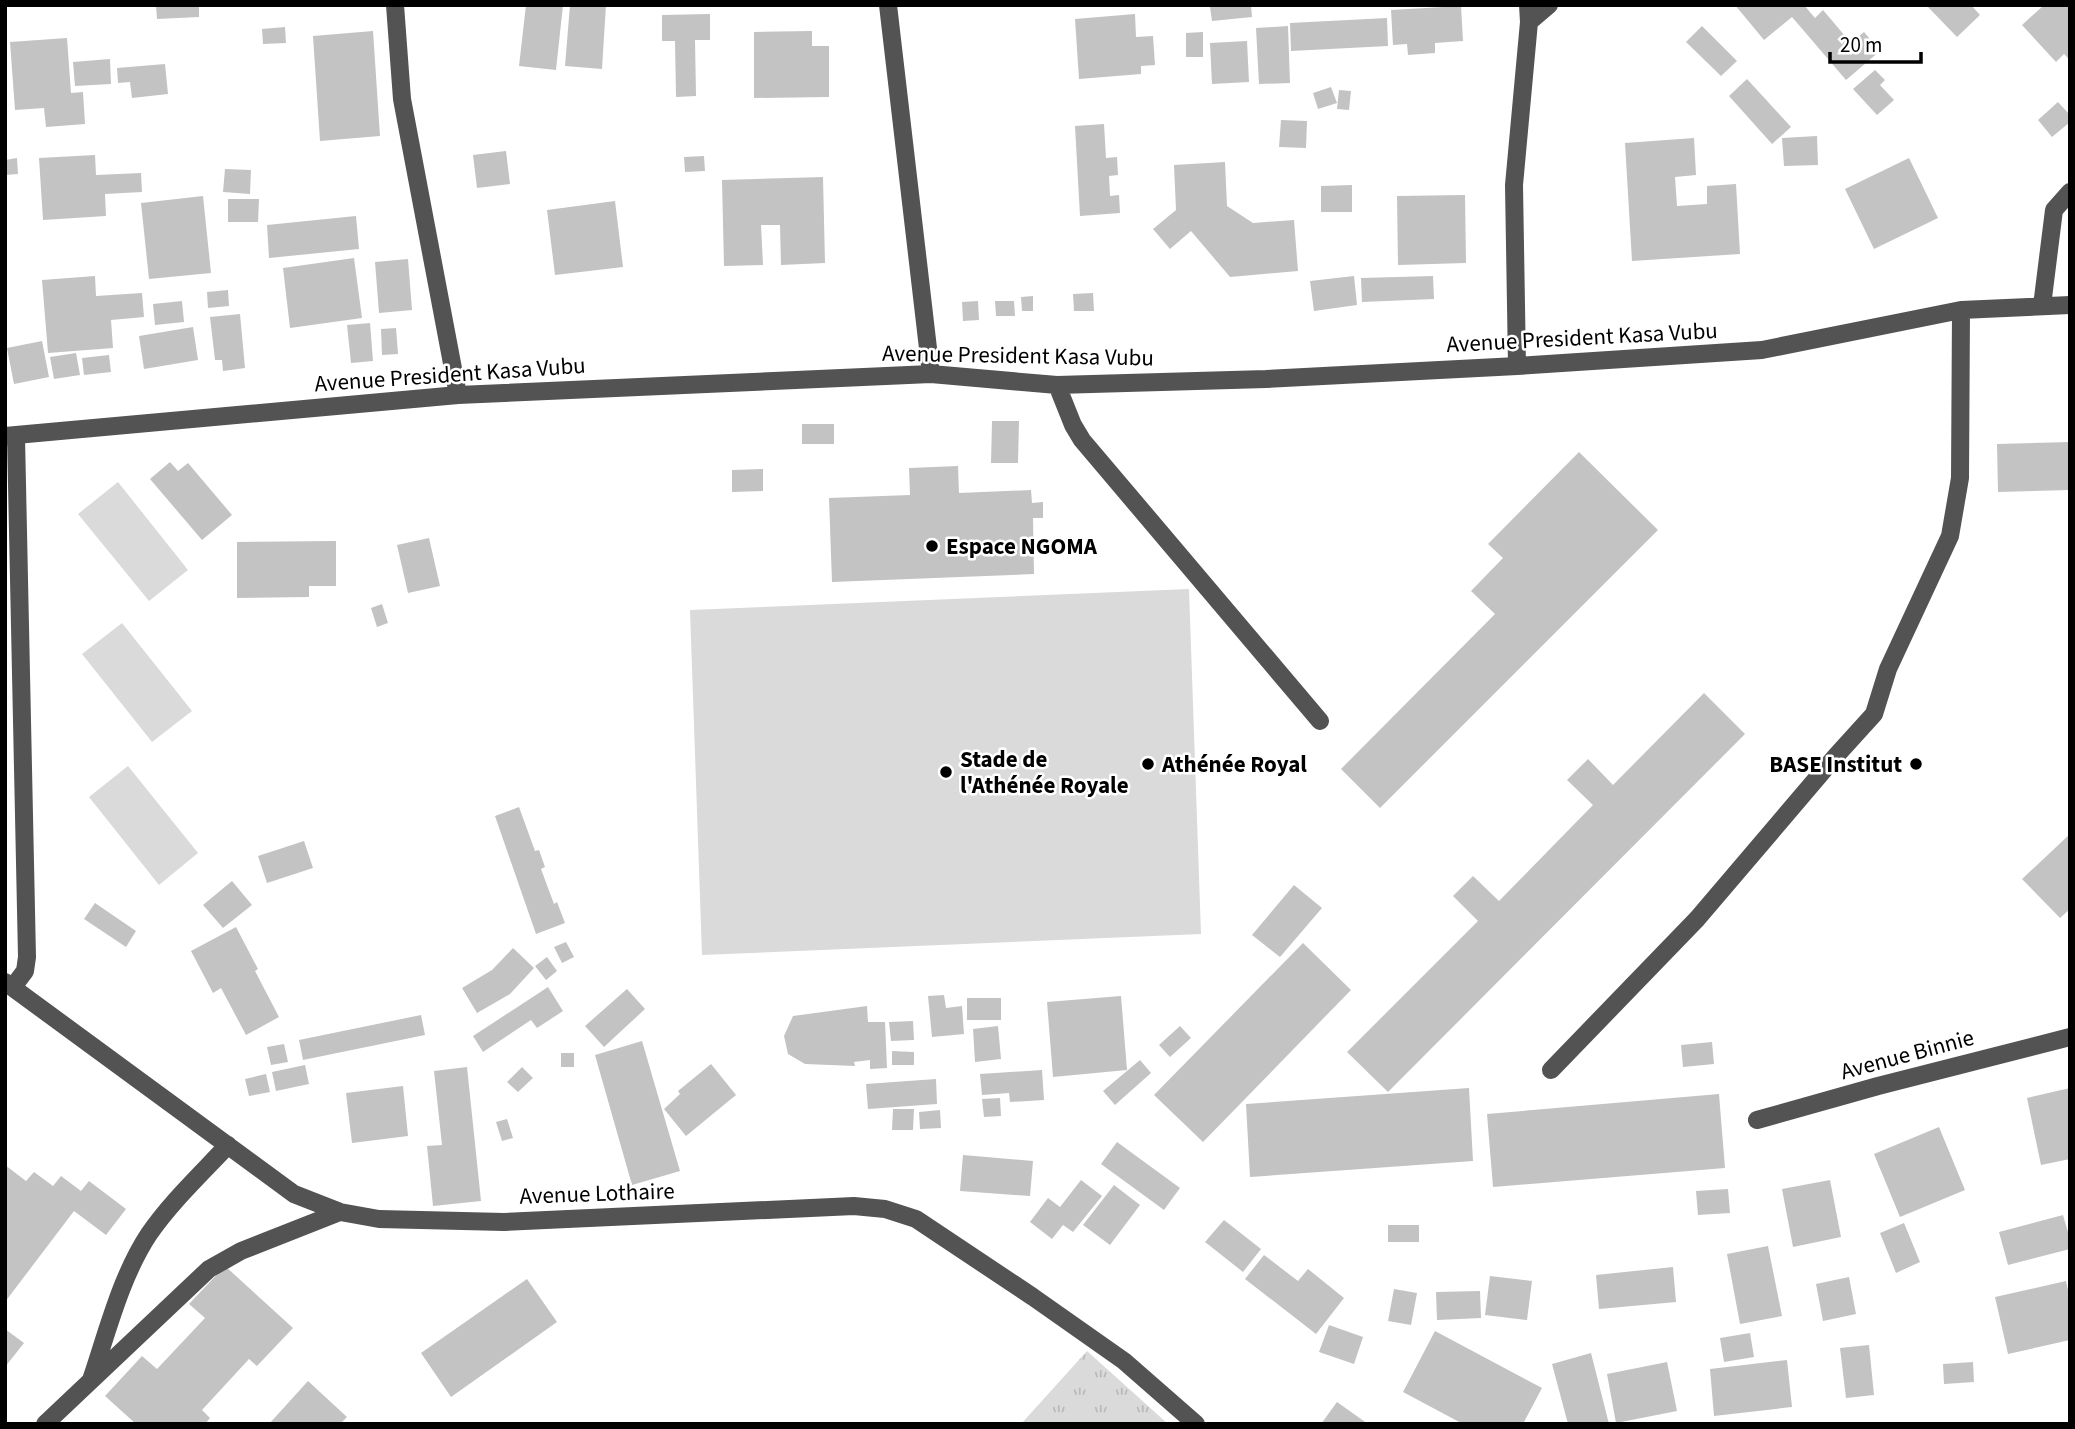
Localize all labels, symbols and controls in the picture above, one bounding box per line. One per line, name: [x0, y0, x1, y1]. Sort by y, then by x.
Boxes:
scale bar: [1830, 21, 1921, 65]
text: 20 m: [1840, 30, 1882, 60]
street label: Avenue President Kasa Vubu: [1445, 314, 1719, 361]
street label: Avenue President Kasa Vubu: [882, 337, 1154, 374]
street label: Avenue President Kasa Vubu: [313, 349, 587, 400]
place label: Espace NGOMA: [946, 530, 1098, 563]
marker: Espace NGOMA: [924, 538, 940, 554]
place label: Stade de l'Athénée Royale: [960, 743, 1129, 802]
place label: Athénée Royal: [1161, 748, 1307, 781]
place label: BASE Institut: [1769, 748, 1902, 781]
marker: Athénée Royal: [1140, 756, 1156, 772]
marker: BASE Institut: [1908, 756, 1924, 772]
marker: Stade de l'Athénée Royale: [938, 764, 954, 780]
street label: Avenue Binnie: [1837, 1021, 1978, 1088]
street label: Avenue Lothaire: [519, 1174, 675, 1213]

